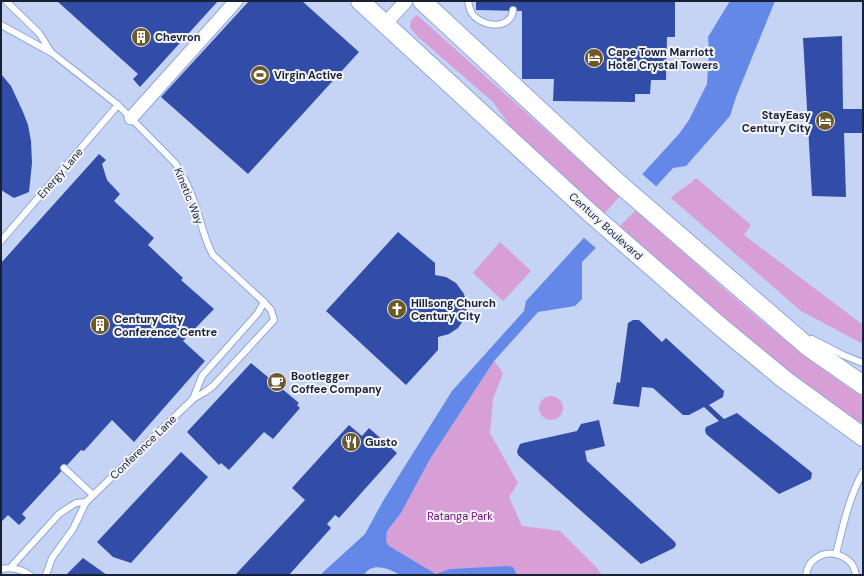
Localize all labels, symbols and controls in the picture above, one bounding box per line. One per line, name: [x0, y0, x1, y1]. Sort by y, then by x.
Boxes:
building icon: Chevron: [130, 26, 152, 48]
place label: Chevron: [155, 30, 201, 44]
place label: Cape Town Marriott Hotel Crystal Towers: [608, 45, 719, 72]
hotel icon: Cape Town Marriott Hotel Crystal Towers: [583, 47, 605, 69]
sports icon: Virgin Active: [249, 64, 271, 86]
place label: Virgin Active: [274, 68, 343, 82]
place label: StayEasy Century City: [742, 108, 811, 135]
hotel icon: StayEasy Century City: [814, 110, 836, 132]
street label: Energy Lane: [34, 145, 86, 201]
street label: Kinetic Way: [171, 166, 207, 226]
street label: Century Boulevard: [566, 189, 646, 263]
place label: Hillsong Church Century City: [411, 296, 496, 323]
church icon: Hillsong Church Century City: [386, 298, 408, 320]
place label: Century City Conference Centre: [114, 312, 218, 339]
building icon: Century City Conference Centre: [89, 314, 111, 336]
place label: Bootlegger Coffee Company: [291, 369, 382, 396]
cafe icon: Bootlegger Coffee Company: [266, 371, 288, 393]
street label: Conference Lane: [107, 412, 179, 482]
restaurant icon: Gusto: [340, 431, 362, 453]
place label: Gusto: [365, 435, 398, 449]
park label: Ratanga Park: [427, 509, 493, 523]

